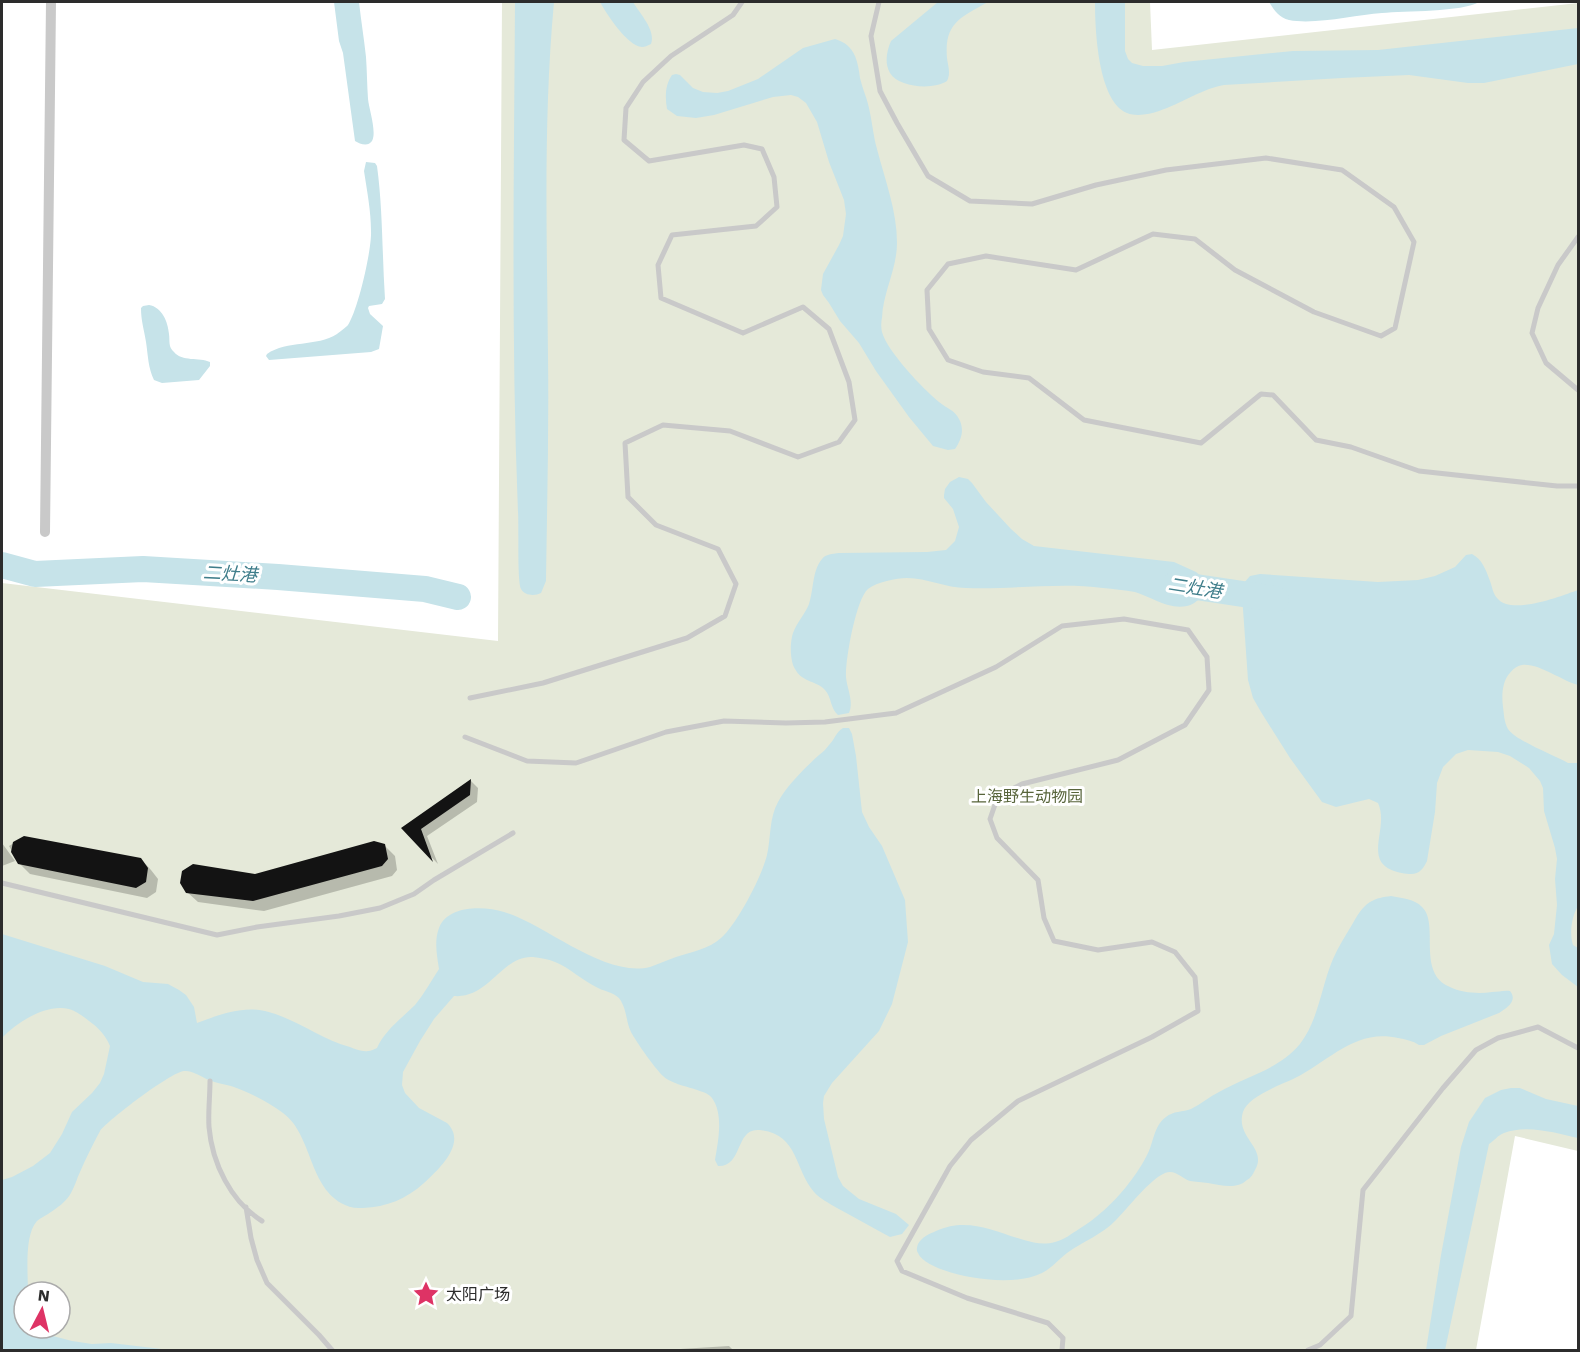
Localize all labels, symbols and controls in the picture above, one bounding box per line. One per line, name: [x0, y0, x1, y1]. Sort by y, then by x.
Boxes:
water label: 二灶港: [203, 562, 261, 586]
water label: 二灶港: [1167, 573, 1226, 603]
park label: 上海野生动物园: [971, 787, 1083, 806]
place icon: 太阳广场: [411, 1279, 441, 1309]
north arrow: [12, 1280, 72, 1340]
text: N: [37, 1285, 51, 1306]
place label: 太阳广场: [446, 1285, 510, 1304]

